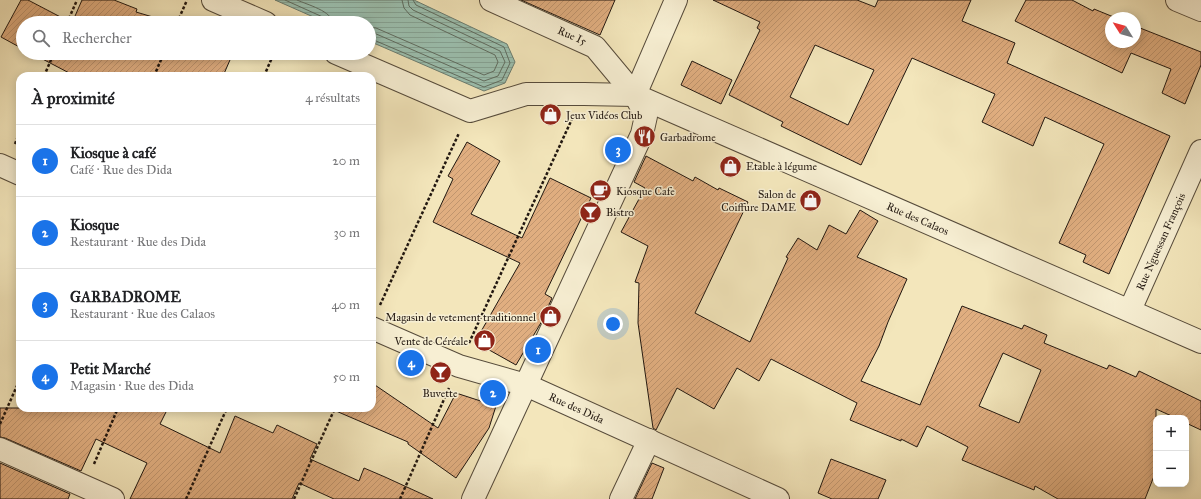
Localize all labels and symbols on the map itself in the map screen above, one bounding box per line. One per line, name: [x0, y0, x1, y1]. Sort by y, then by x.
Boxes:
north arrow: [1105, 12, 1141, 48]
street label: Rue I5: [556, 24, 588, 48]
shop icon: Jeux Vidéos Club: [538, 102, 564, 128]
place label: Jeux Vidéos Club: [565, 109, 642, 123]
restaurant icon: Garbadrome: [632, 124, 658, 150]
place label: Garbadrome: [660, 131, 716, 144]
pin: 3: [605, 135, 631, 165]
shop icon: Etable à légume: [718, 153, 744, 179]
place label: Etable à légume: [746, 160, 817, 173]
cafe icon: Kiosque Cafe: [588, 178, 614, 204]
place label: Kiosque Cafe: [616, 185, 675, 199]
shop icon: Salon de Coiffure DAME: [798, 187, 824, 213]
place label: Salon de Coiffure DAME: [721, 188, 796, 214]
street label: Rue Nguessan François: [1133, 191, 1188, 292]
bar icon: Bistro: [578, 199, 604, 225]
street label: Rue des Calaos: [885, 199, 951, 238]
place label: Bistro: [606, 206, 634, 219]
shop icon: Magasin de vetement traditionnel: [538, 304, 564, 330]
place label: Magasin de vetement traditionnel: [385, 311, 536, 324]
your location: [603, 314, 623, 334]
shop icon: Vente de Céréale: [471, 328, 497, 354]
place label: Vente de Céréale: [393, 335, 468, 348]
pin: 1: [525, 335, 551, 365]
pin: 4: [398, 348, 424, 378]
bar icon: Buvette: [427, 360, 453, 386]
pin: 2: [480, 378, 506, 408]
place label: Buvette: [422, 387, 458, 400]
street label: Rue des Dida: [547, 390, 606, 426]

